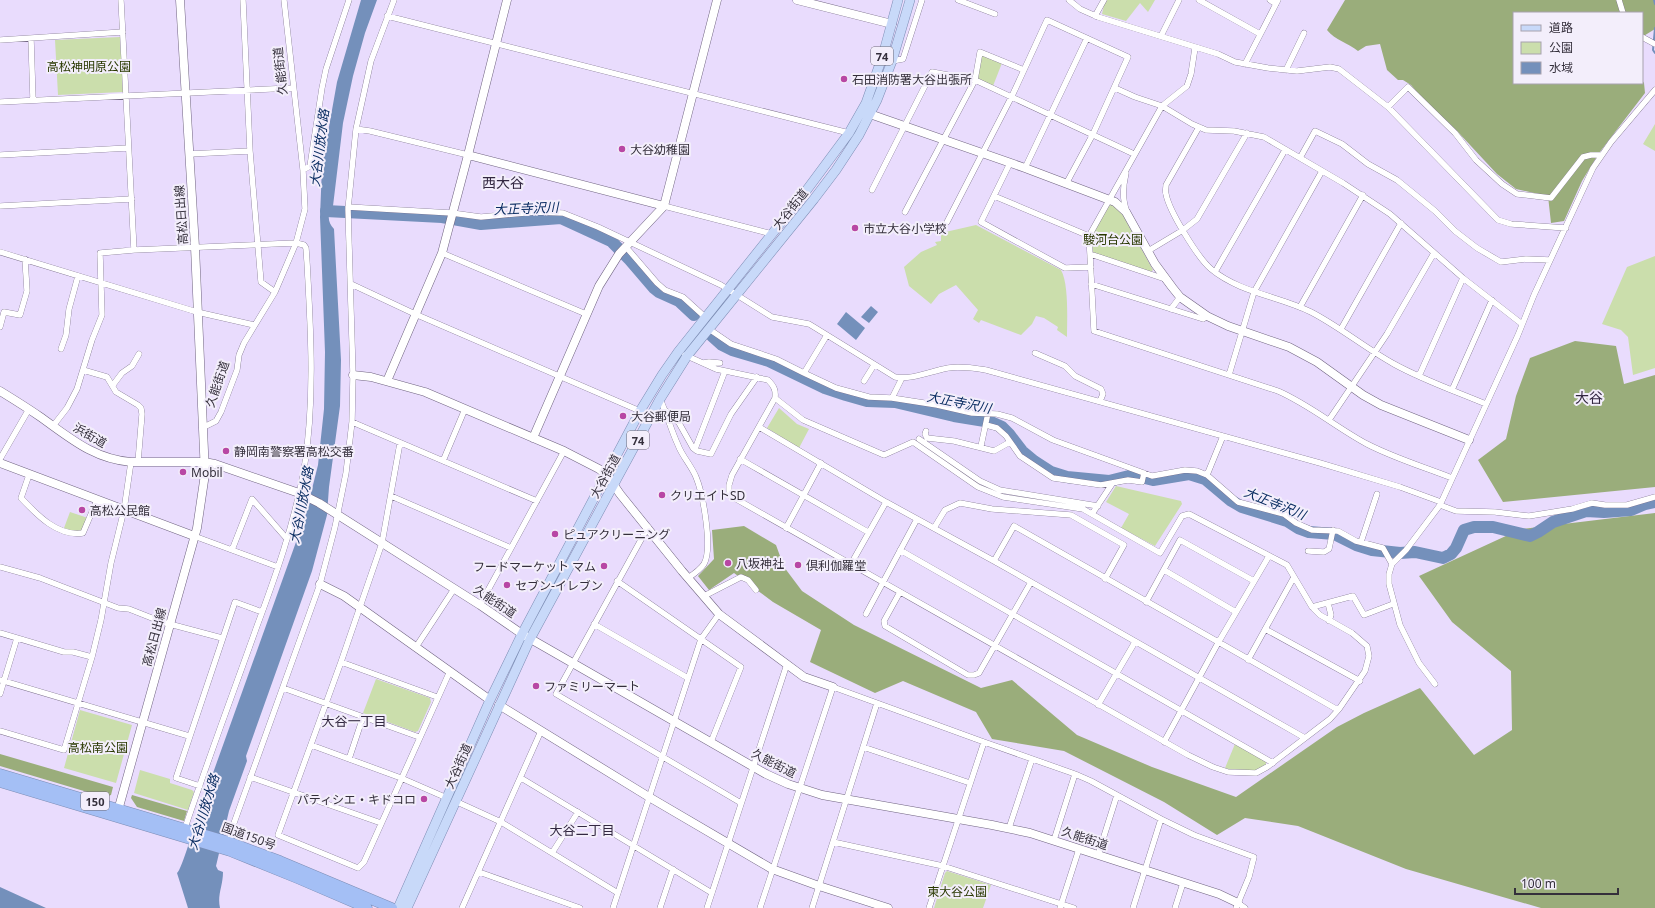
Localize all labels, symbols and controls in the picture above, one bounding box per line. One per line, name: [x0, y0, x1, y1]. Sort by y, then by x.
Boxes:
legend: [1513, 12, 1643, 84]
text: 道路: [1549, 19, 1573, 36]
text: 公園: [1549, 39, 1573, 56]
street label: 久能街道: [269, 46, 291, 96]
road number: 74: [871, 47, 893, 65]
park label: 高松神明原公園: [47, 58, 131, 75]
text: 水域: [1549, 59, 1573, 76]
place label: 石田消防署大谷出張所: [852, 71, 972, 88]
marker: 石田消防署大谷出張所: [839, 74, 849, 84]
water label: 大谷川放水路: [305, 107, 333, 188]
place label: 大谷幼稚園: [630, 141, 690, 158]
marker: 大谷幼稚園: [617, 144, 627, 154]
district label: 西大谷: [482, 173, 524, 192]
street label: 高松日出線: [170, 184, 192, 246]
street label: 大谷街道: [768, 185, 812, 233]
water label: 大正寺沢川: [493, 198, 561, 218]
place label: 市立大谷小学校: [863, 220, 947, 237]
marker: 市立大谷小学校: [850, 223, 860, 233]
park label: 駿河台公園: [1083, 231, 1143, 248]
street label: 久能街道: [201, 359, 233, 409]
water label: 大正寺沢川: [925, 387, 995, 417]
district label: 大谷: [1575, 388, 1603, 407]
place label: 大谷郵便局: [631, 408, 691, 425]
marker: 大谷郵便局: [618, 411, 628, 421]
street label: 浜街道: [70, 419, 110, 451]
road number: 74: [627, 431, 649, 449]
place label: 静岡南警察署高松交番: [234, 443, 354, 460]
marker: 静岡南警察署高松交番: [221, 446, 231, 456]
street label: 大谷街道: [586, 451, 624, 501]
place label: Mobil: [191, 464, 223, 481]
water label: 大谷川放水路: [285, 464, 317, 545]
marker: Mobil: [178, 467, 188, 477]
water label: 大正寺沢川: [1241, 482, 1310, 524]
place label: クリエイトSD: [670, 487, 746, 504]
marker: クリエイトSD: [657, 490, 667, 500]
place label: 高松公民館: [90, 502, 150, 519]
marker: 高松公民館: [77, 505, 87, 515]
place label: ピュアクリーニング: [563, 526, 670, 543]
marker: ピュアクリーニング: [550, 529, 560, 539]
place label: 八坂神社: [736, 555, 784, 572]
place label: 倶利伽羅堂: [806, 557, 866, 574]
place label: フードマーケット マム: [473, 558, 596, 575]
marker: 八坂神社: [723, 558, 733, 568]
marker: 倶利伽羅堂: [793, 560, 803, 570]
marker: フードマーケット マム: [599, 561, 609, 571]
place label: セブン-イレブン: [515, 577, 603, 594]
marker: セブン-イレブン: [502, 580, 512, 590]
street label: 久能街道: [470, 581, 520, 621]
street label: 高松日出線: [138, 606, 170, 668]
place label: ファミリーマート: [544, 678, 640, 695]
marker: ファミリーマート: [531, 681, 541, 691]
district label: 大谷一丁目: [321, 712, 387, 730]
park label: 高松南公園: [68, 739, 128, 756]
street label: 大谷街道: [440, 741, 476, 791]
street label: 久能街道: [749, 745, 799, 781]
water label: 大谷川放水路: [183, 771, 223, 852]
place label: パティシエ・キドコロ: [297, 791, 416, 808]
road number: 150: [81, 792, 109, 810]
marker: パティシエ・キドコロ: [419, 794, 429, 804]
street label: 国道150号: [220, 818, 278, 854]
district label: 大谷二丁目: [549, 821, 615, 839]
street label: 久能街道: [1060, 822, 1110, 854]
scale bar: [1515, 870, 1618, 896]
text: 100 m: [1521, 875, 1556, 892]
park label: 東大谷公園: [927, 883, 987, 900]

